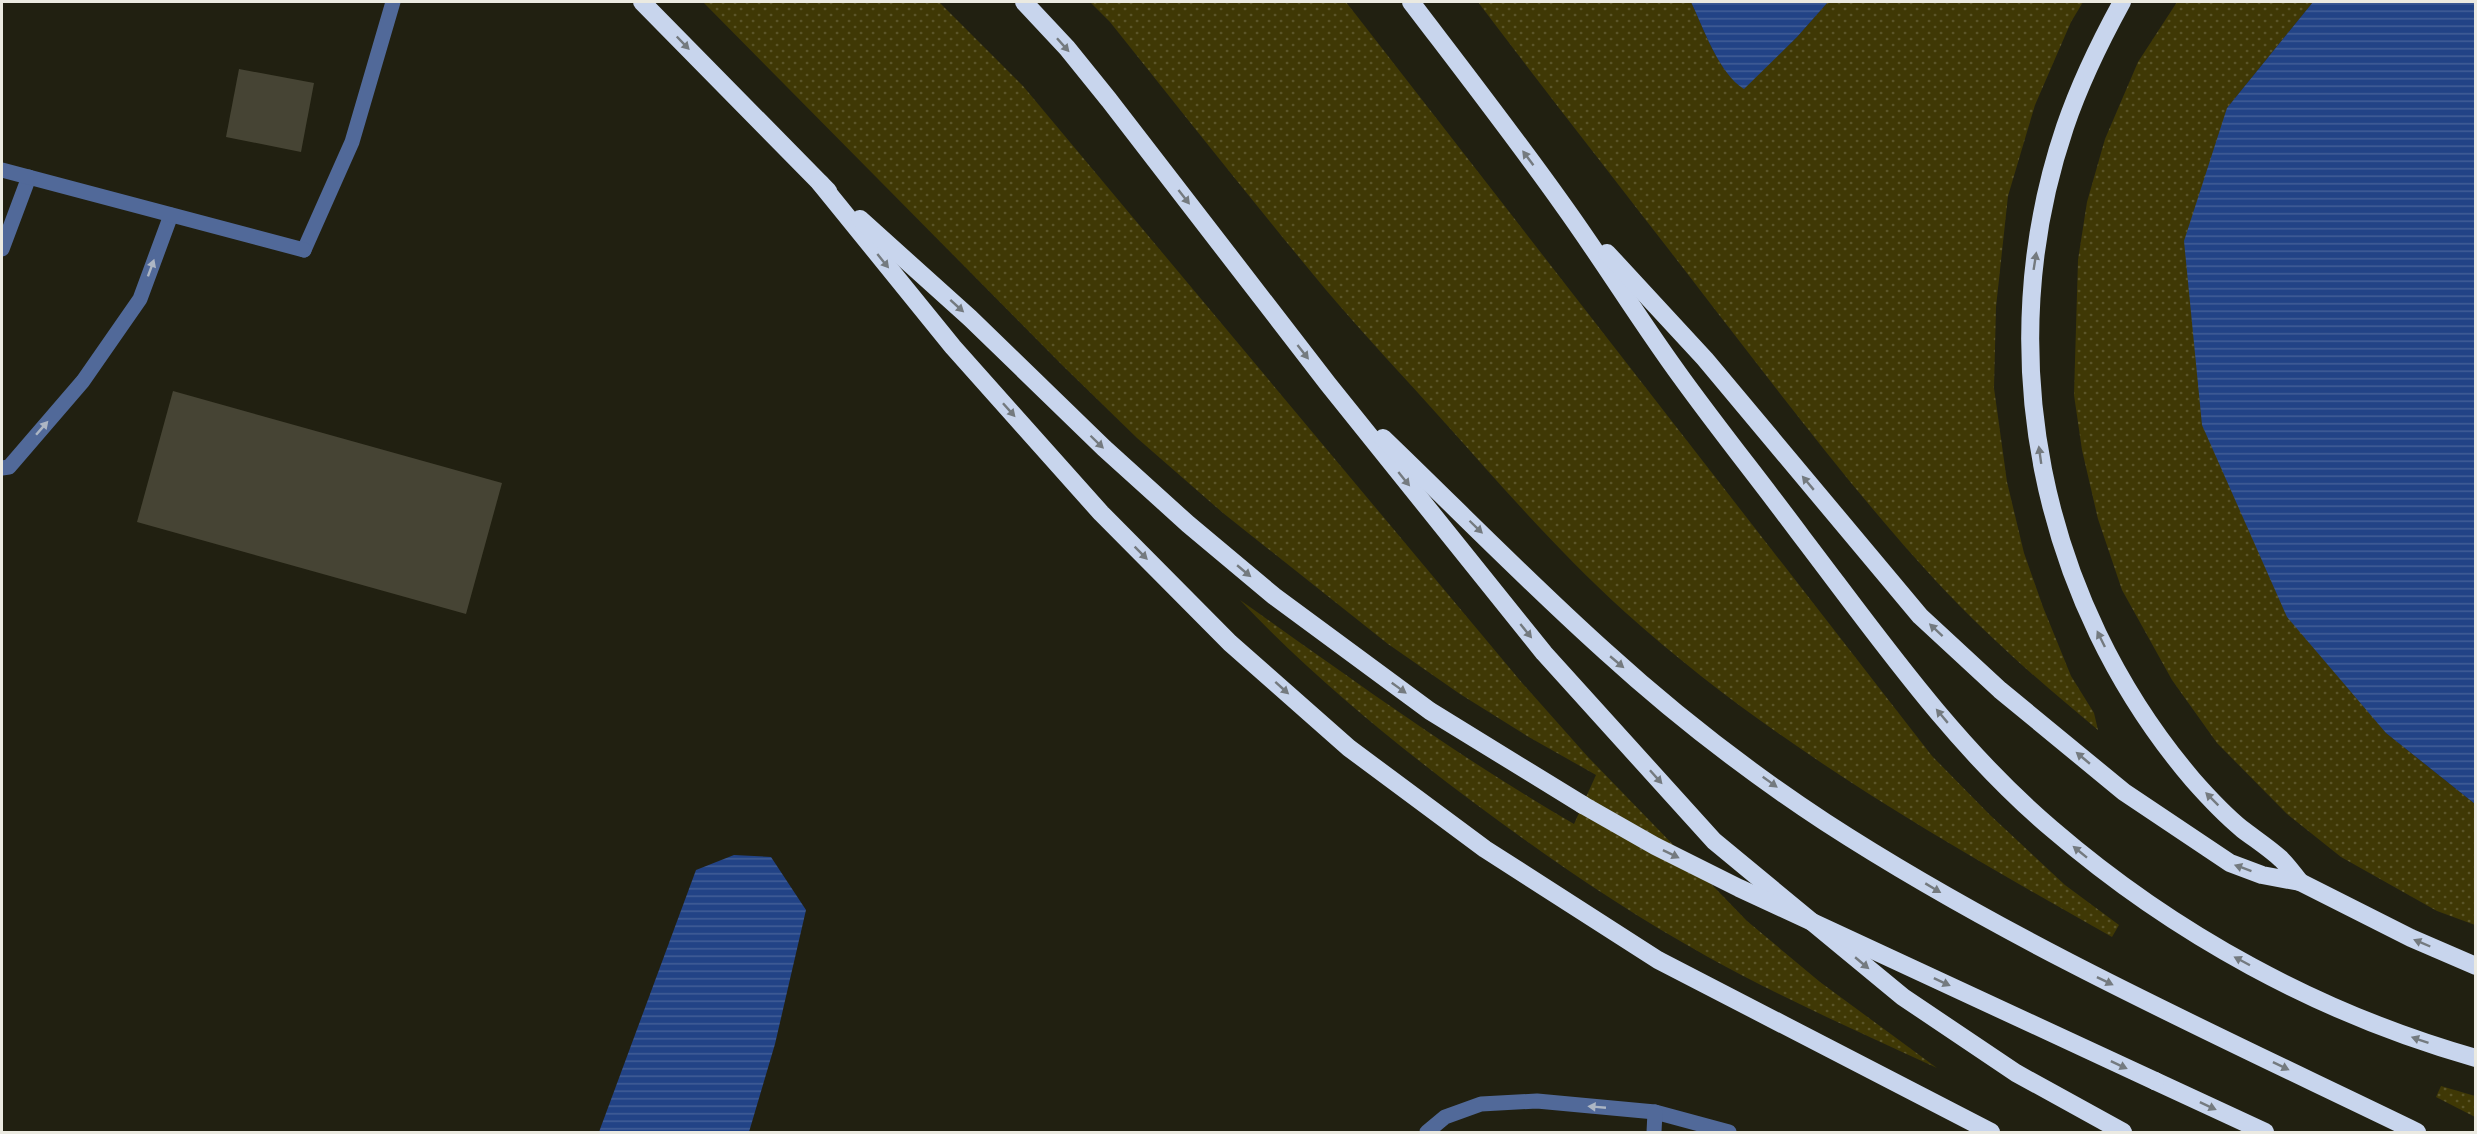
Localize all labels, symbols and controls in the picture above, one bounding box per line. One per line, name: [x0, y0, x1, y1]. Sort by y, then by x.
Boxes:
one-way arrow: [676, 36, 690, 51]
one-way arrow: [1056, 37, 1070, 52]
one-way arrow: [1522, 150, 1534, 166]
one-way arrow: [1178, 190, 1190, 205]
one-way arrow: [2030, 251, 2039, 270]
one-way arrow: [876, 253, 889, 268]
one-way arrow: [147, 259, 157, 277]
one-way arrow: [950, 299, 965, 313]
one-way arrow: [1297, 344, 1309, 360]
one-way arrow: [1002, 402, 1015, 417]
one-way arrow: [35, 421, 48, 436]
one-way arrow: [1090, 434, 1104, 448]
one-way arrow: [2035, 445, 2044, 464]
one-way arrow: [1397, 471, 1410, 486]
one-way arrow: [1802, 476, 1815, 491]
one-way arrow: [1468, 520, 1483, 534]
one-way arrow: [1134, 546, 1149, 560]
one-way arrow: [1236, 564, 1252, 577]
one-way arrow: [1520, 623, 1532, 638]
one-way arrow: [1928, 623, 1943, 637]
one-way arrow: [2096, 631, 2105, 648]
one-way arrow: [1609, 655, 1625, 668]
one-way arrow: [1274, 681, 1289, 694]
one-way arrow: [1391, 682, 1407, 694]
one-way arrow: [1936, 709, 1949, 724]
one-way arrow: [2075, 753, 2090, 765]
one-way arrow: [1648, 770, 1662, 784]
one-way arrow: [1761, 776, 1777, 788]
one-way arrow: [2205, 792, 2219, 806]
one-way arrow: [2073, 847, 2088, 859]
one-way arrow: [1662, 849, 1679, 858]
one-way arrow: [2234, 862, 2252, 872]
one-way arrow: [1925, 883, 1941, 894]
one-way arrow: [2412, 938, 2430, 948]
one-way arrow: [2233, 956, 2250, 966]
one-way arrow: [1854, 957, 1870, 970]
one-way arrow: [2097, 976, 2114, 985]
one-way arrow: [1933, 978, 1950, 987]
one-way arrow: [2411, 1035, 2429, 1044]
one-way arrow: [2110, 1060, 2127, 1069]
one-way arrow: [2272, 1061, 2289, 1071]
one-way arrow: [1588, 1102, 1607, 1111]
one-way arrow: [2199, 1102, 2216, 1111]

